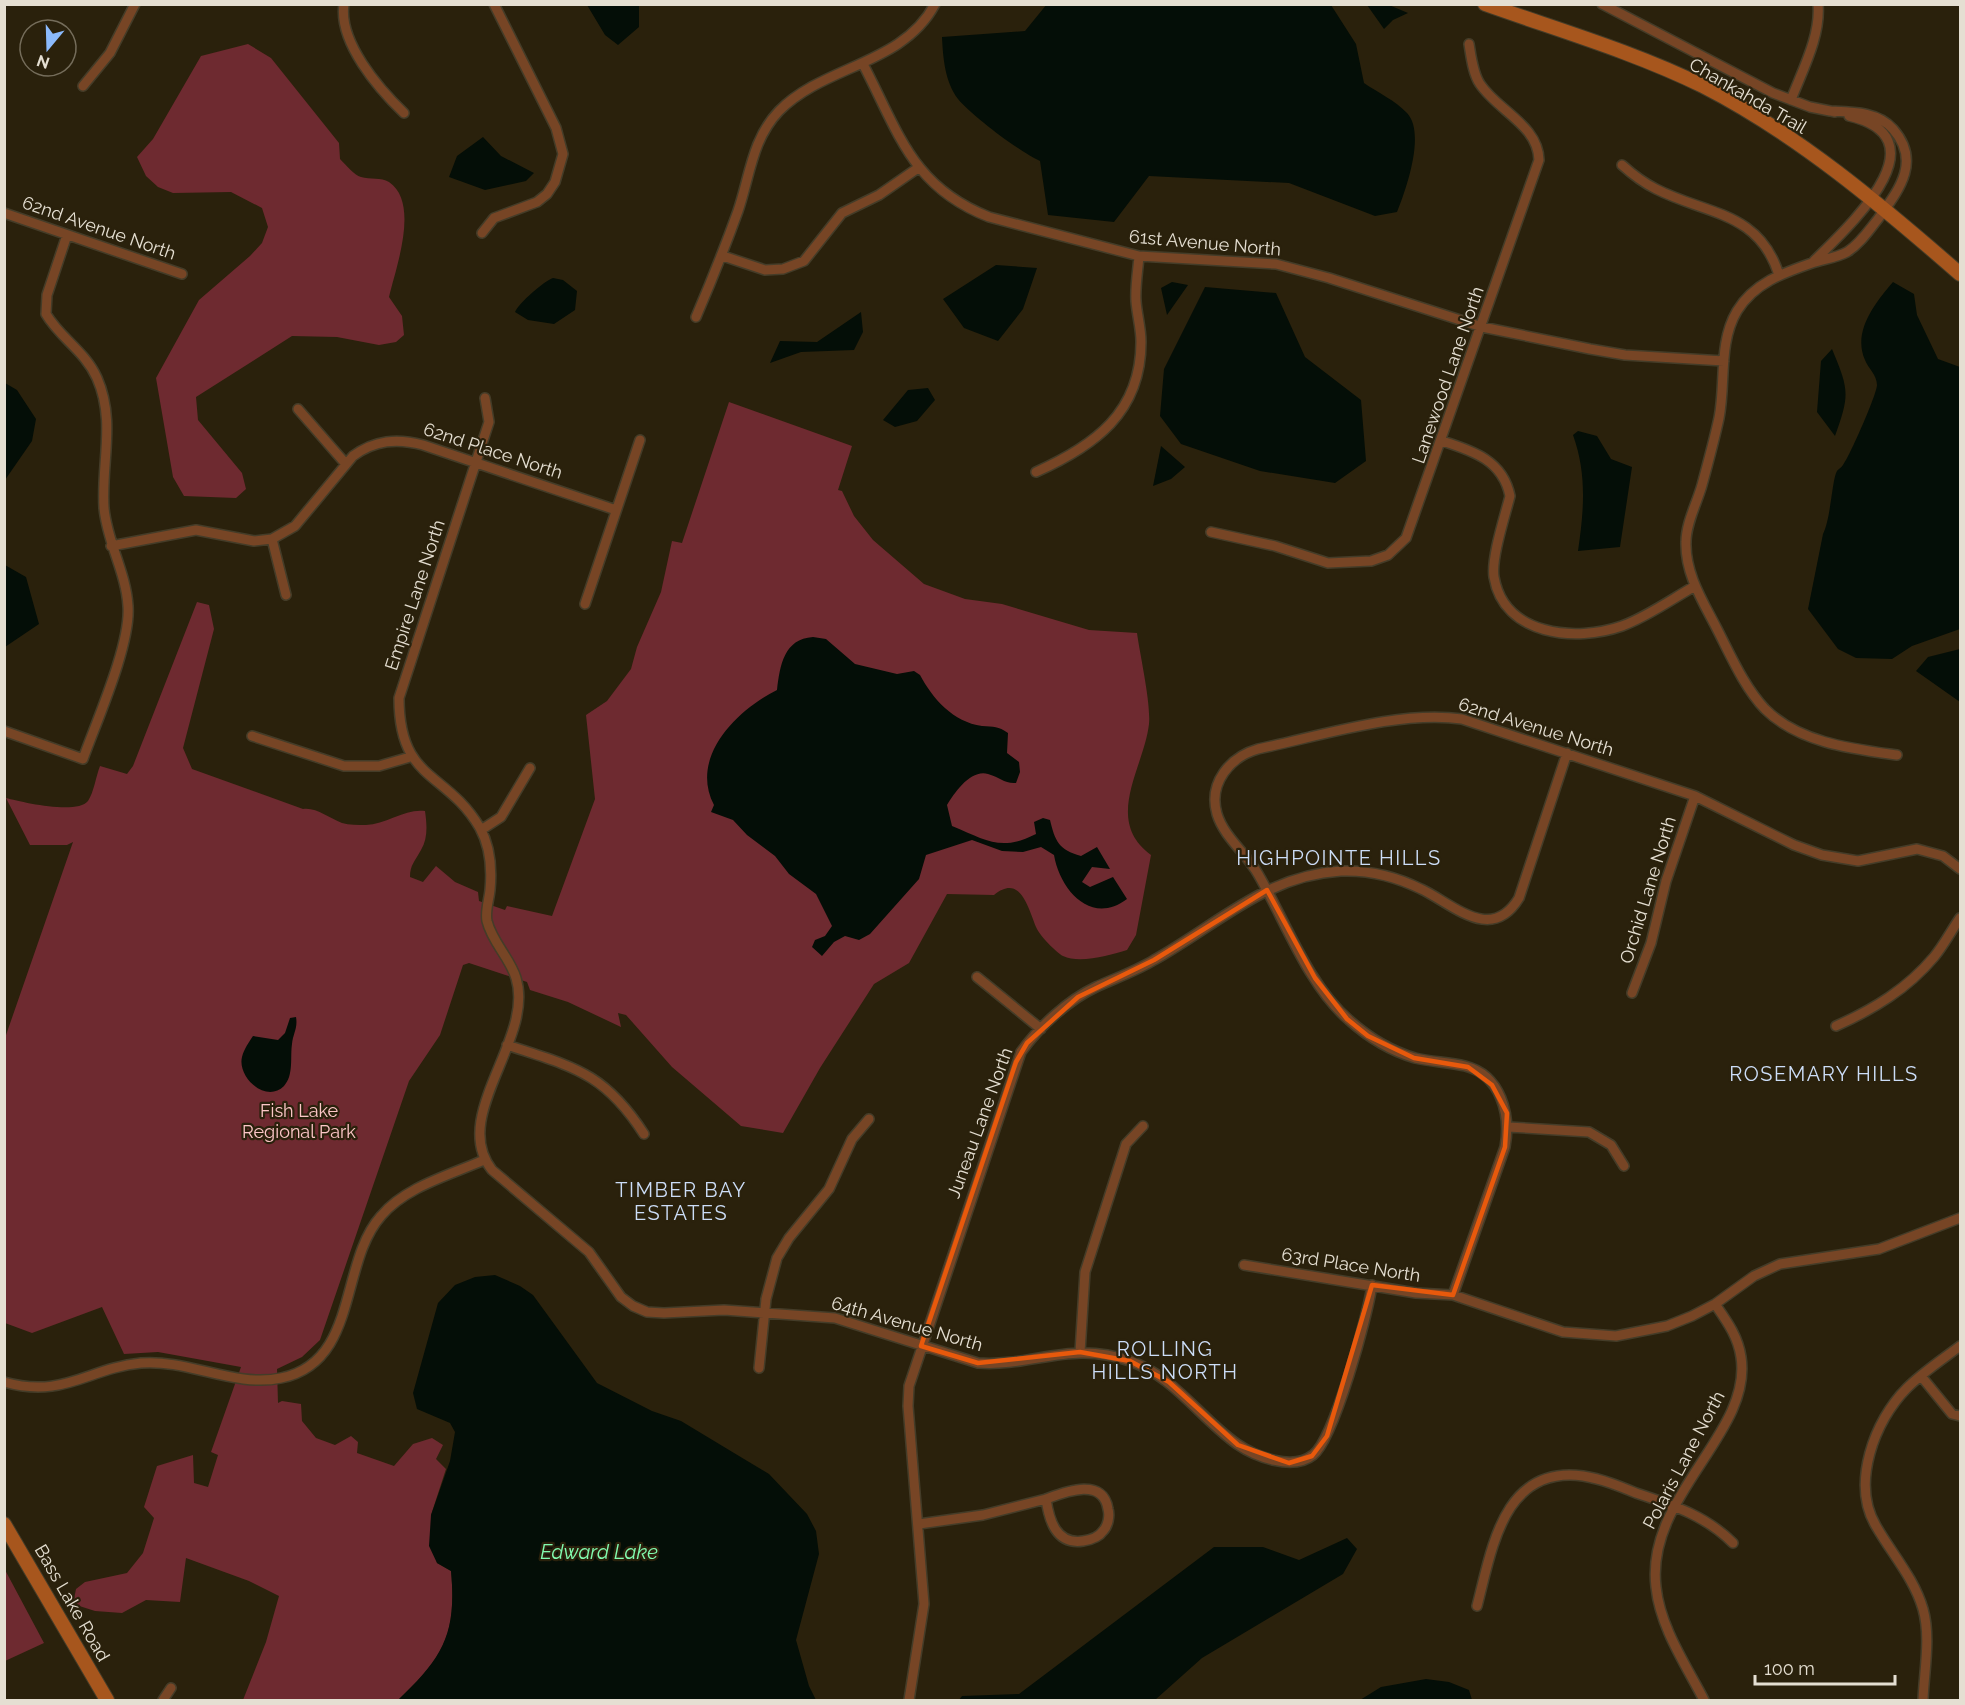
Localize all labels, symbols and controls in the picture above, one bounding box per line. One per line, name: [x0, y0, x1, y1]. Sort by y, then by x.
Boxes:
north arrow: [18, 18, 78, 78]
text: N: [34, 51, 52, 73]
street label: Chankahda Trail: [1686, 53, 1811, 138]
street label: 62nd Avenue North: [20, 191, 179, 264]
street label: 61st Avenue North: [1128, 225, 1282, 260]
street label: Lanewood Lane North: [1407, 284, 1488, 466]
street label: 62nd Place North: [421, 418, 565, 483]
street label: Empire Lane North: [380, 517, 449, 673]
street label: 62nd Avenue North: [1456, 693, 1616, 760]
street label: Orchid Lane North: [1615, 814, 1680, 966]
district label: HIGHPOINTE HILLS: [1236, 846, 1442, 870]
street label: Juneau Lane North: [943, 1045, 1017, 1201]
district label: ROSEMARY HILLS: [1729, 1062, 1919, 1086]
park label: Fish Lake Regional Park: [242, 1100, 356, 1142]
district label: TIMBER BAY ESTATES: [615, 1178, 747, 1225]
street label: 63rd Place North: [1280, 1243, 1422, 1286]
street label: 64th Avenue North: [829, 1292, 985, 1355]
district label: ROLLING HILLS NORTH: [1091, 1337, 1239, 1384]
street label: Polaris Lane North: [1638, 1387, 1729, 1532]
water label: Edward Lake: [540, 1540, 658, 1564]
street label: Bass Lake Road: [30, 1541, 114, 1665]
scale bar: [1755, 1648, 1894, 1686]
text: 100 m: [1764, 1658, 1815, 1679]

